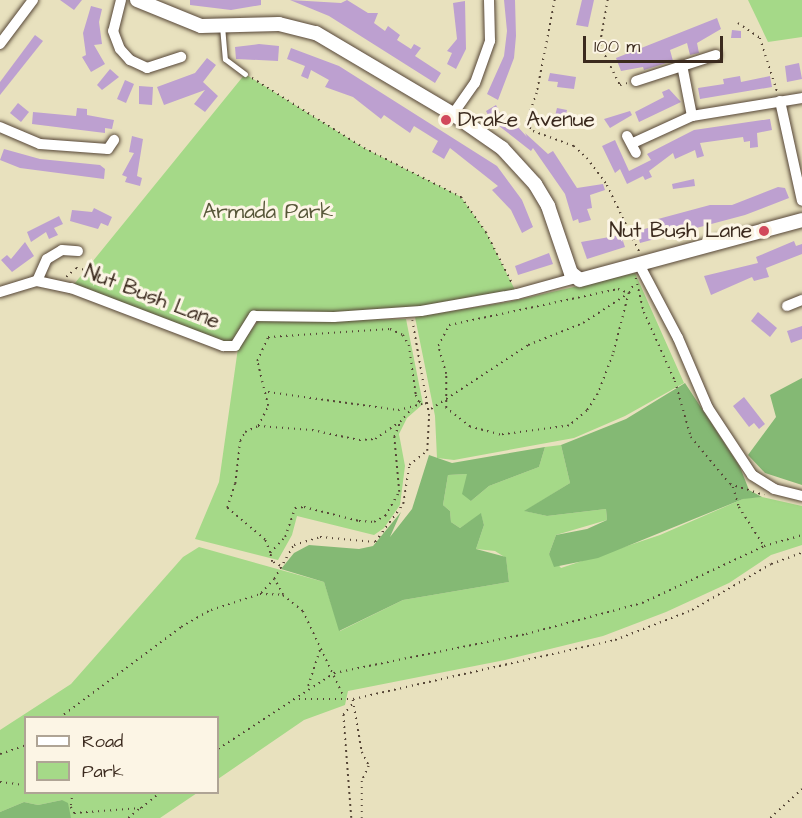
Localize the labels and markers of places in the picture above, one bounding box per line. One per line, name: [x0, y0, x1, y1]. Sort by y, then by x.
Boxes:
place label: Drake Avenue: [458, 107, 595, 133]
marker: Drake Avenue: [439, 113, 453, 127]
place label: Nut Bush Lane: [609, 218, 752, 244]
marker: Nut Bush Lane: [757, 224, 771, 238]

